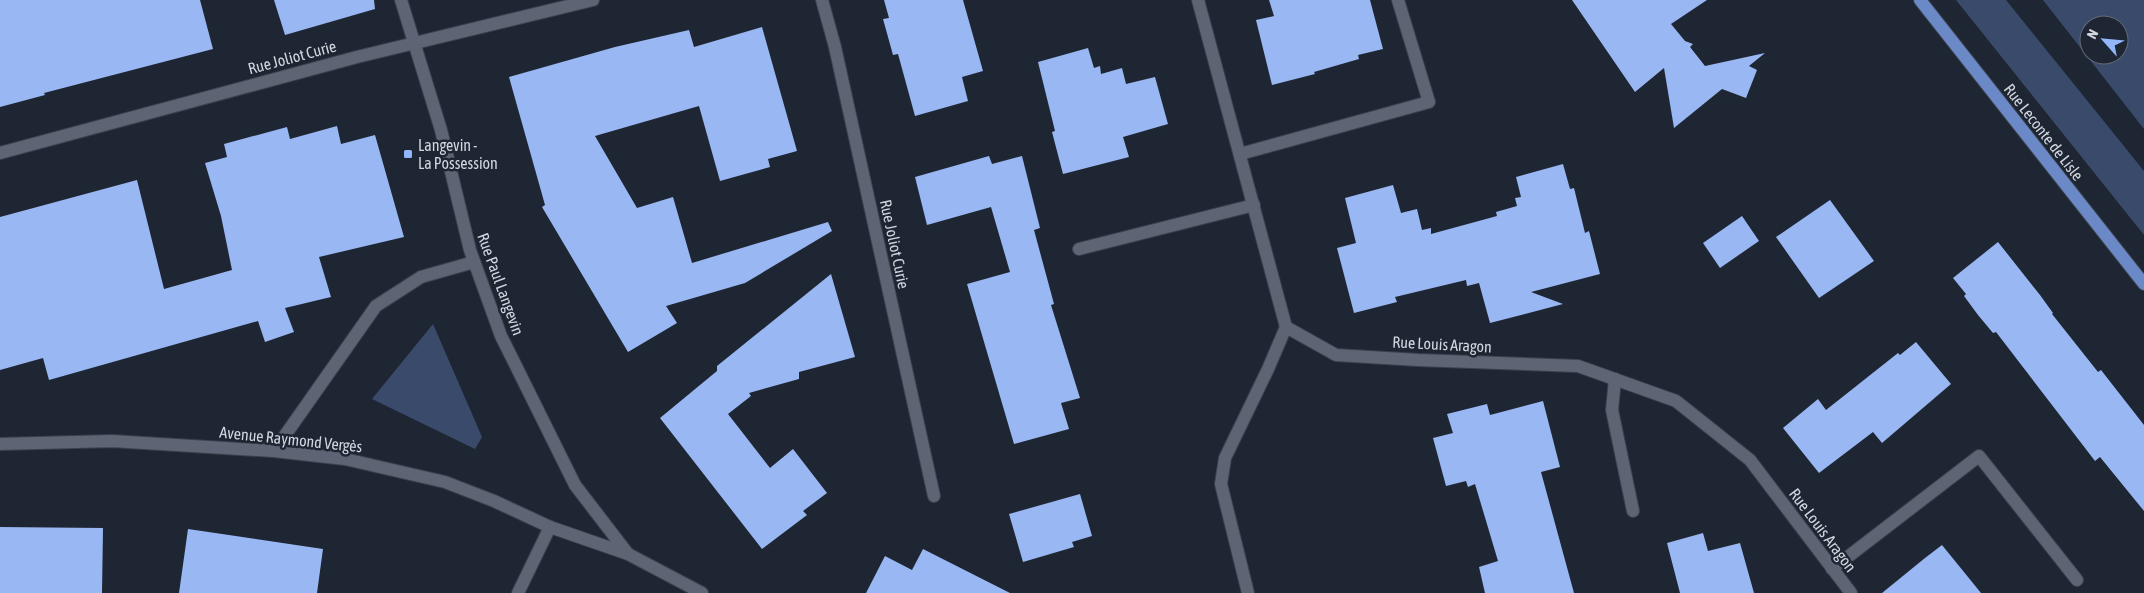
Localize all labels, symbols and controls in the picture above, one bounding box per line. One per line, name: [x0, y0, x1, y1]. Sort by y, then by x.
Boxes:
north arrow: [2079, 15, 2129, 65]
text: N: [2083, 27, 2101, 41]
street label: Rue Joliot Curie: [246, 37, 338, 77]
street label: Rue Leconte de Lisle: [2001, 80, 2087, 184]
place label: Langevin - La Possession: [418, 136, 498, 172]
marker: Langevin - La Possession: [402, 148, 414, 160]
street label: Rue Joliot Curie: [877, 198, 913, 290]
street label: Rue Paul Langevin: [473, 230, 528, 338]
street label: Rue Louis Aragon: [1392, 332, 1492, 357]
street label: Avenue Raymond Vergès: [219, 423, 364, 456]
street label: Rue Louis Aragon: [1785, 485, 1860, 576]

